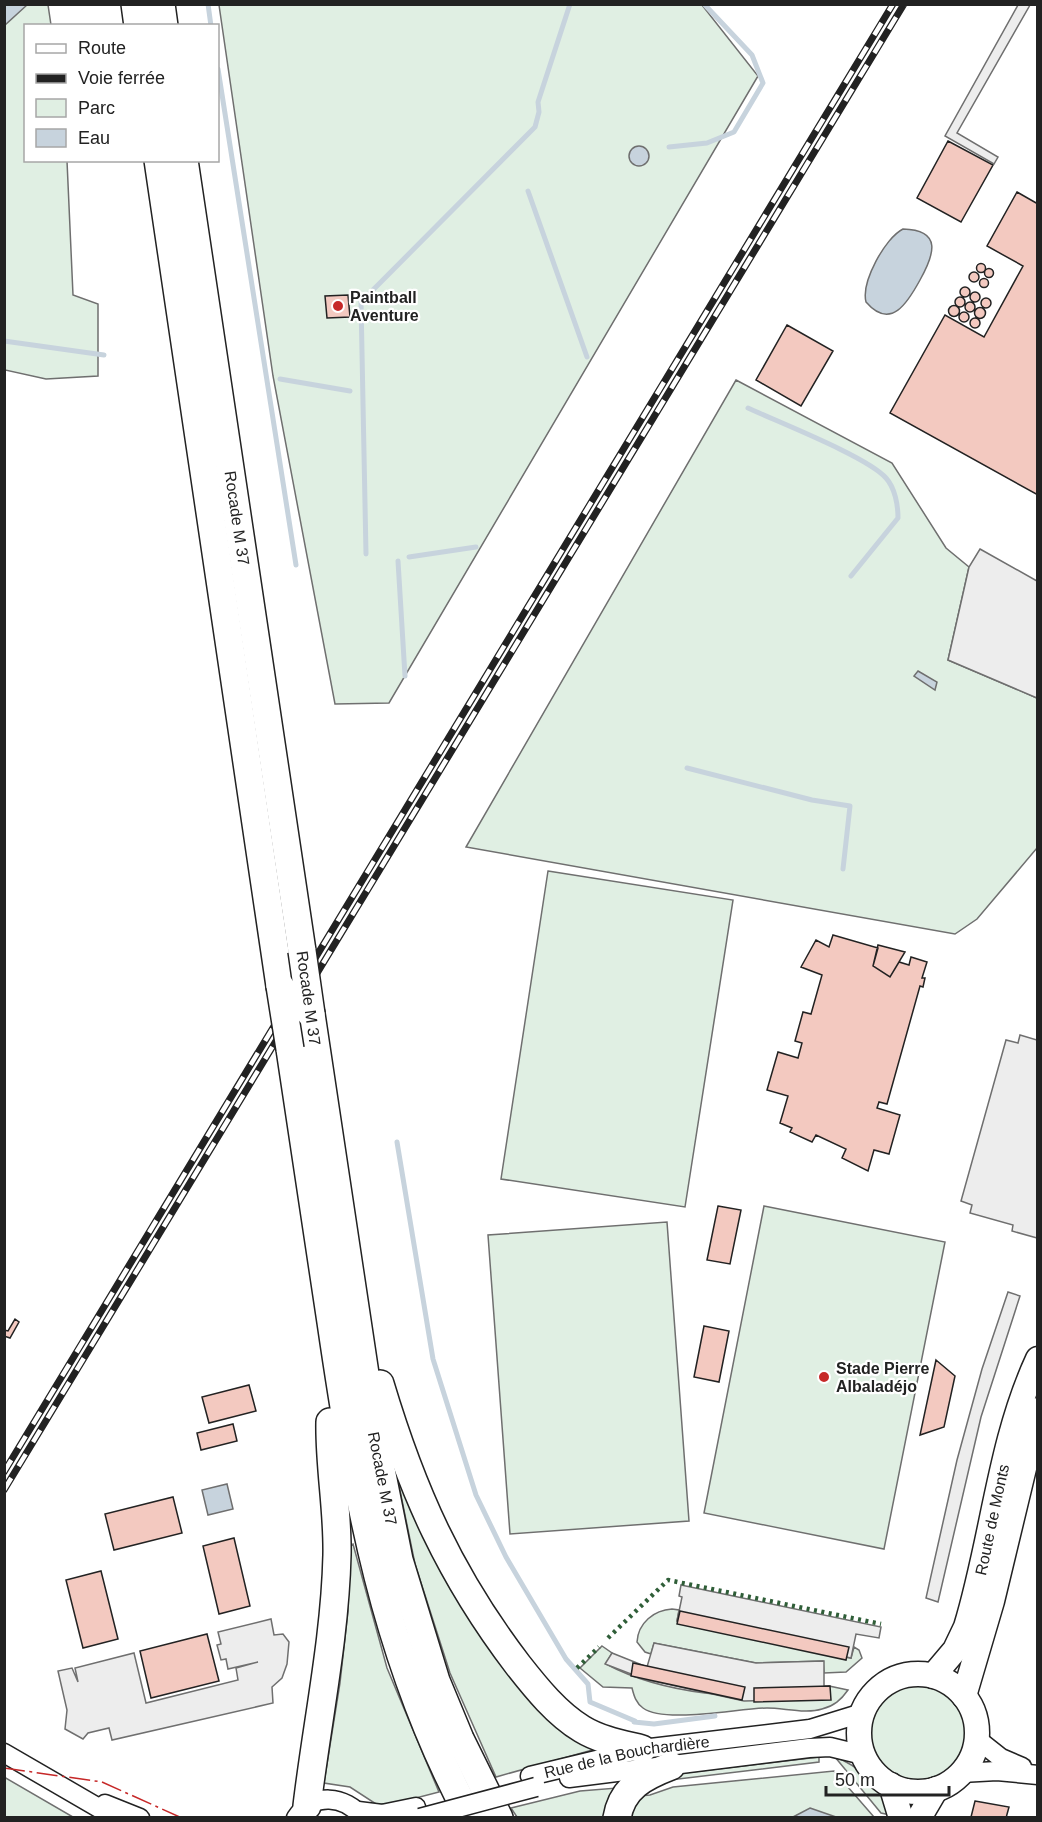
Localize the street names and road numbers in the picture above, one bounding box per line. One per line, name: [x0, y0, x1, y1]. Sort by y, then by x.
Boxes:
street label: Rocade M 37: [221, 470, 252, 567]
street label: Rocade M 37: [293, 950, 324, 1046]
street label: Rocade M 37: [365, 1430, 400, 1527]
street label: Route de Monts: [972, 1463, 1012, 1577]
street label: Rue de la Bouchardière: [543, 1733, 711, 1781]

